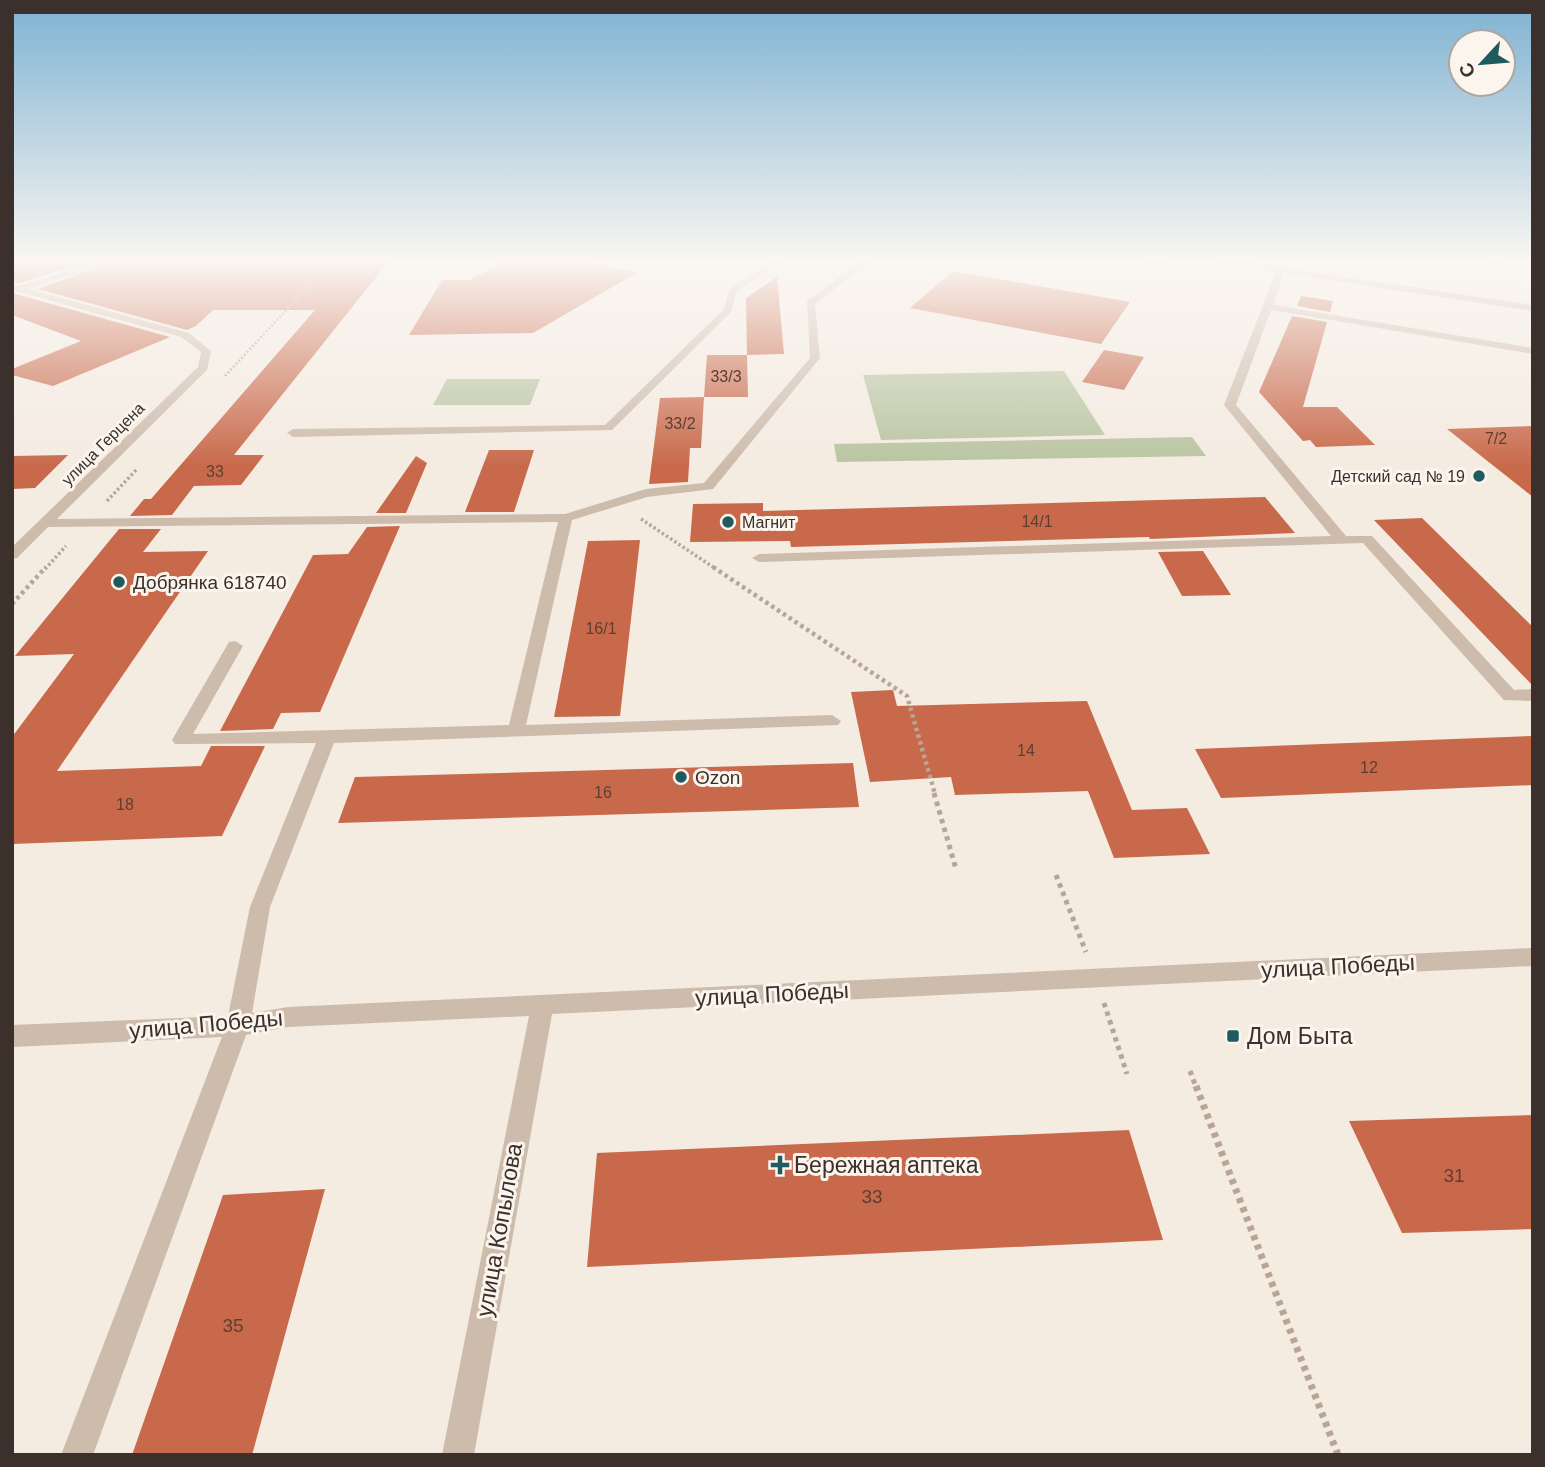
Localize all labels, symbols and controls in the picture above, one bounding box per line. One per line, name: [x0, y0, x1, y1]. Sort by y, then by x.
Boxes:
north arrow: [1447, 28, 1517, 98]
text: С: [1455, 59, 1480, 81]
house number: 33/3: [710, 368, 742, 385]
street label: улица Герцена: [58, 399, 148, 489]
house number: 33/2: [664, 415, 696, 432]
house number: 7/2: [1485, 430, 1507, 447]
house number: 33: [206, 463, 224, 480]
place label: Детский сад № 19: [1331, 468, 1465, 485]
marker: Детский сад № 19: [1471, 468, 1487, 484]
house number: 14/1: [1021, 513, 1053, 530]
marker: Магнит: [720, 514, 736, 530]
place label: Магнит: [742, 514, 796, 531]
place label: Добрянка 618740: [133, 572, 287, 593]
marker: Добрянка 618740: [111, 574, 127, 590]
house number: 16/1: [585, 620, 617, 637]
house number: 14: [1017, 742, 1035, 759]
house number: 12: [1360, 759, 1378, 776]
place label: Ozon: [695, 767, 740, 788]
marker: Ozon: [673, 769, 689, 785]
house number: 16: [594, 784, 612, 801]
house number: 18: [116, 796, 134, 813]
street label: улица Победы: [1260, 949, 1416, 983]
street label: улица Победы: [694, 977, 850, 1011]
street label: улица Победы: [128, 1004, 284, 1044]
place label: Дом Быта: [1247, 1023, 1353, 1049]
marker: Дом Быта: [1225, 1028, 1241, 1044]
street label: улица Копылова: [471, 1141, 527, 1319]
place label: Бережная аптека: [794, 1152, 979, 1178]
marker: Бережная аптека: [772, 1157, 788, 1173]
house number: 31: [1443, 1165, 1465, 1186]
house number: 33: [861, 1186, 883, 1207]
house number: 35: [222, 1315, 244, 1336]

